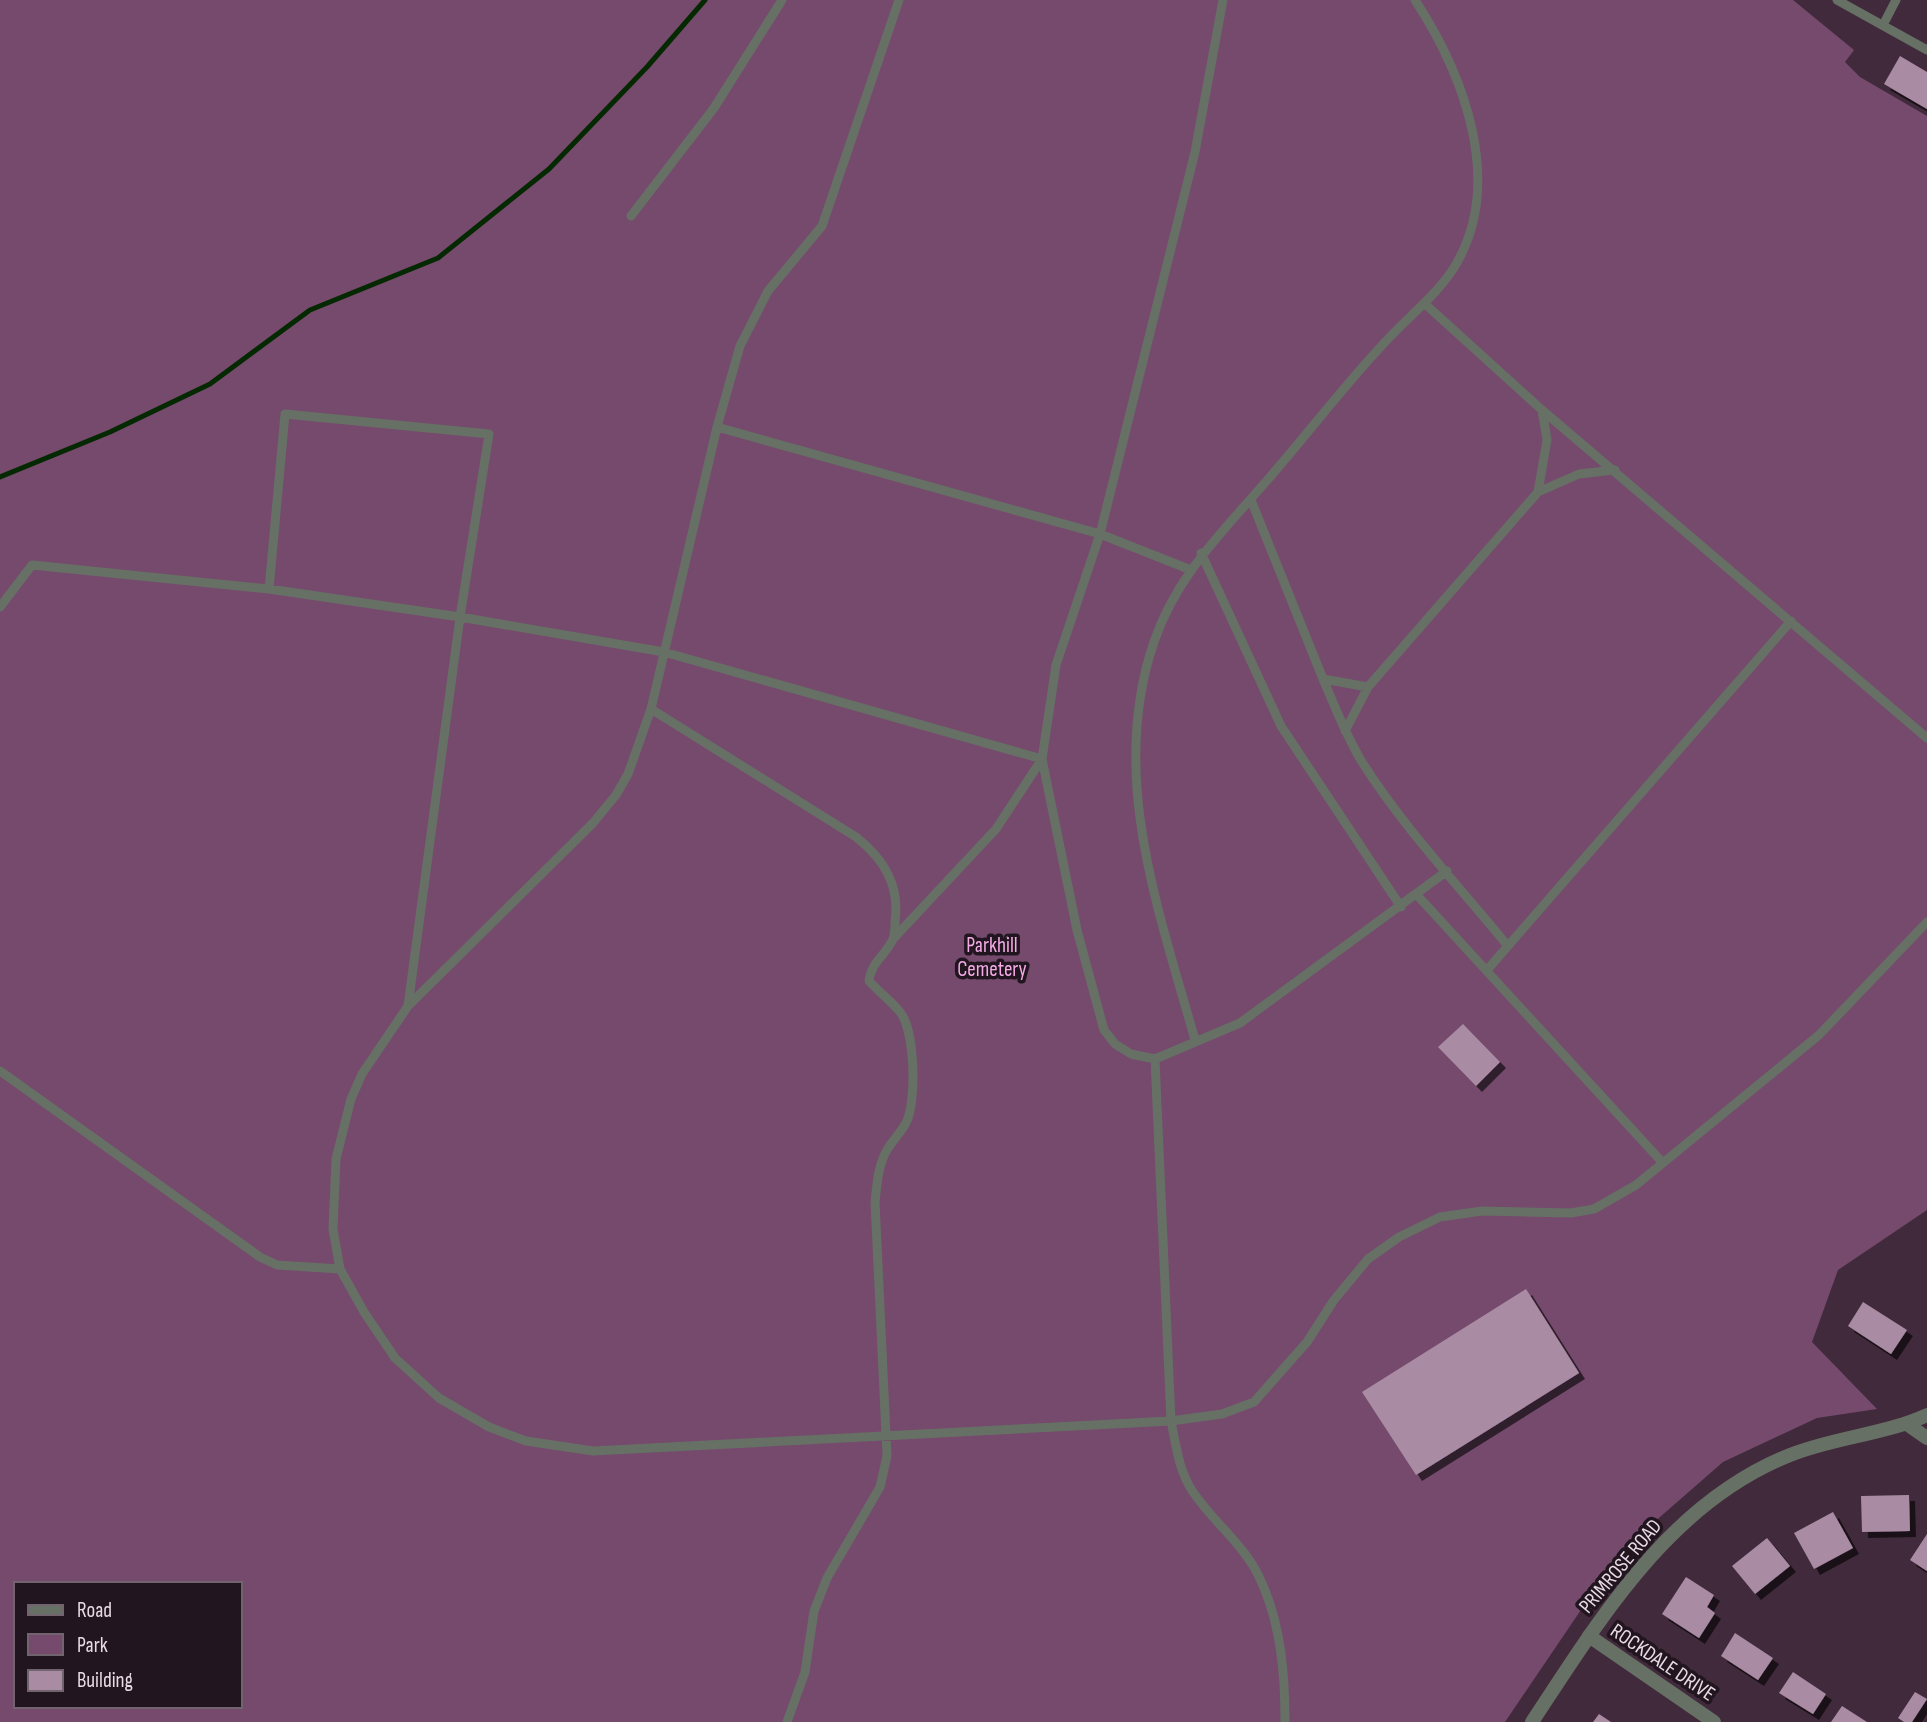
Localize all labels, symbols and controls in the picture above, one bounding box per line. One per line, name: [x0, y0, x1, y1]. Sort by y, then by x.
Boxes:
park label: Parkhill Cemetery: [957, 933, 1027, 982]
street label: PRIMROSE ROAD: [1574, 1514, 1667, 1618]
legend: [14, 1582, 242, 1708]
text: Road: [77, 1598, 112, 1623]
street label: ROCKDALE DRIVE: [1606, 1618, 1720, 1707]
text: Park: [77, 1633, 108, 1658]
text: Building: [77, 1668, 133, 1693]

